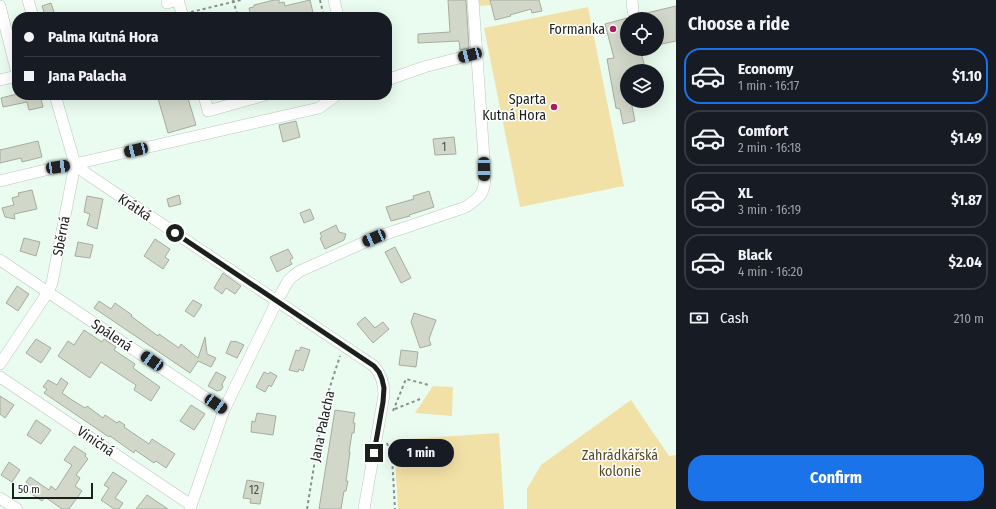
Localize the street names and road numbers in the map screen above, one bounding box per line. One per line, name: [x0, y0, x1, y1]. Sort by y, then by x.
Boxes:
street label: Krátká: [115, 190, 155, 225]
street label: Sběrná: [49, 214, 74, 258]
street label: Spálená: [88, 316, 136, 355]
street label: Jana Palacha: [307, 389, 338, 463]
street label: Viničná: [74, 423, 118, 460]

